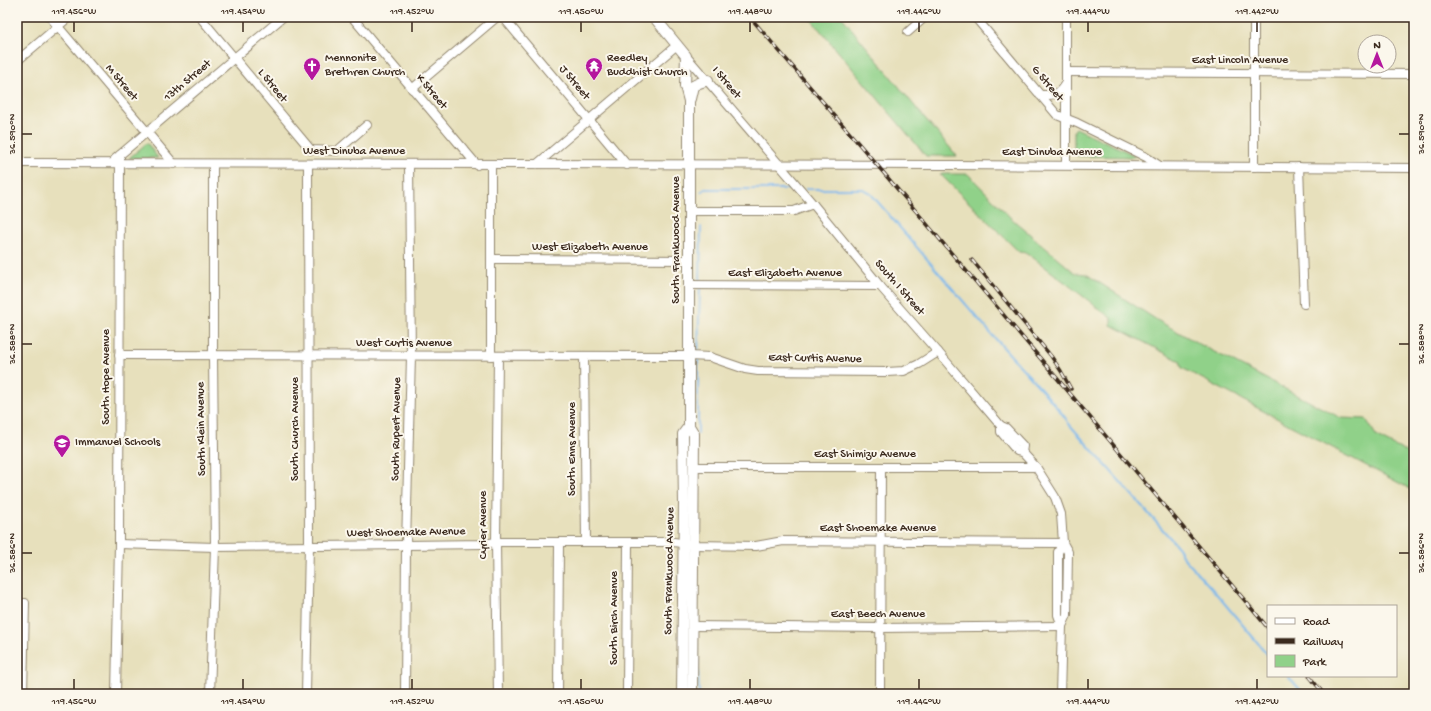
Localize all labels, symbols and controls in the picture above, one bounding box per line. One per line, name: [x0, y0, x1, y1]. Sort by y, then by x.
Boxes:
text: 119.456°W: [51, 6, 97, 18]
text: 119.454°W: [220, 6, 265, 18]
text: 119.452°W: [389, 6, 435, 18]
text: 119.450°W: [558, 6, 604, 18]
text: 119.448°W: [727, 6, 773, 18]
text: 119.446°W: [896, 6, 941, 18]
text: 119.444°W: [1065, 6, 1110, 18]
text: 119.442°W: [1234, 6, 1279, 18]
north arrow: [1357, 34, 1397, 74]
text: N: [1373, 40, 1381, 52]
place label: Mennonite Brethren Church: [324, 52, 406, 80]
place label: Reedley Buddhist Church: [606, 52, 688, 80]
street label: East Lincoln Avenue: [1192, 54, 1289, 68]
church icon: Mennonite Brethren Church: [302, 56, 322, 81]
temple icon: Reedley Buddhist Church: [584, 56, 604, 81]
street label: 13th Street: [161, 57, 215, 105]
street label: M Street: [102, 62, 141, 105]
street label: J Street: [555, 63, 593, 104]
street label: G Street: [1028, 63, 1067, 106]
street label: I Street: [709, 64, 744, 103]
street label: L Street: [254, 66, 290, 107]
street label: K Street: [412, 72, 450, 113]
text: 36.590°N: [7, 113, 19, 155]
text: 36.590°N: [1416, 113, 1428, 155]
street label: West Dinuba Avenue: [303, 145, 406, 159]
street label: East Dinuba Avenue: [1002, 146, 1103, 160]
street label: South Frankwood Avenue: [670, 175, 684, 304]
street label: West Elizabeth Avenue: [532, 241, 649, 255]
street label: South I Street: [871, 257, 928, 320]
street label: East Elizabeth Avenue: [728, 267, 843, 281]
text: 36.588°N: [7, 323, 19, 365]
text: 36.588°N: [1416, 323, 1428, 365]
street label: South Hope Avenue: [100, 328, 114, 425]
street label: West Curtis Avenue: [356, 337, 453, 351]
street label: East Curtis Avenue: [768, 351, 863, 367]
street label: South Church Avenue: [289, 376, 303, 481]
street label: South Rupert Avenue: [389, 376, 405, 481]
street label: South Klein Avenue: [194, 381, 210, 476]
street label: South Enns Avenue: [566, 401, 580, 496]
school or university icon: Immanuel Schools: [52, 433, 72, 458]
place label: Immanuel Schools: [75, 436, 161, 450]
street label: East Shimizu Avenue: [814, 448, 917, 462]
street label: Cyrier Avenue: [477, 490, 491, 559]
street label: South Frankwood Avenue: [662, 506, 678, 635]
street label: East Shoemake Avenue: [820, 522, 937, 536]
street label: West Shoemake Avenue: [347, 525, 466, 541]
text: 36.586°N: [7, 532, 19, 574]
text: 36.586°N: [1416, 532, 1428, 574]
street label: South Birch Avenue: [608, 570, 622, 665]
legend: [1267, 605, 1397, 677]
street label: East Beech Avenue: [831, 608, 926, 622]
text: Road: [1303, 616, 1330, 630]
text: Railway: [1303, 636, 1343, 650]
text: Park: [1302, 656, 1328, 670]
text: 119.456°W: [51, 696, 97, 708]
text: 119.454°W: [220, 696, 265, 708]
text: 119.452°W: [389, 696, 435, 708]
text: 119.450°W: [558, 696, 604, 708]
text: 119.448°W: [727, 696, 773, 708]
text: 119.446°W: [896, 696, 941, 708]
text: 119.444°W: [1065, 696, 1110, 708]
text: 119.442°W: [1234, 696, 1279, 708]

